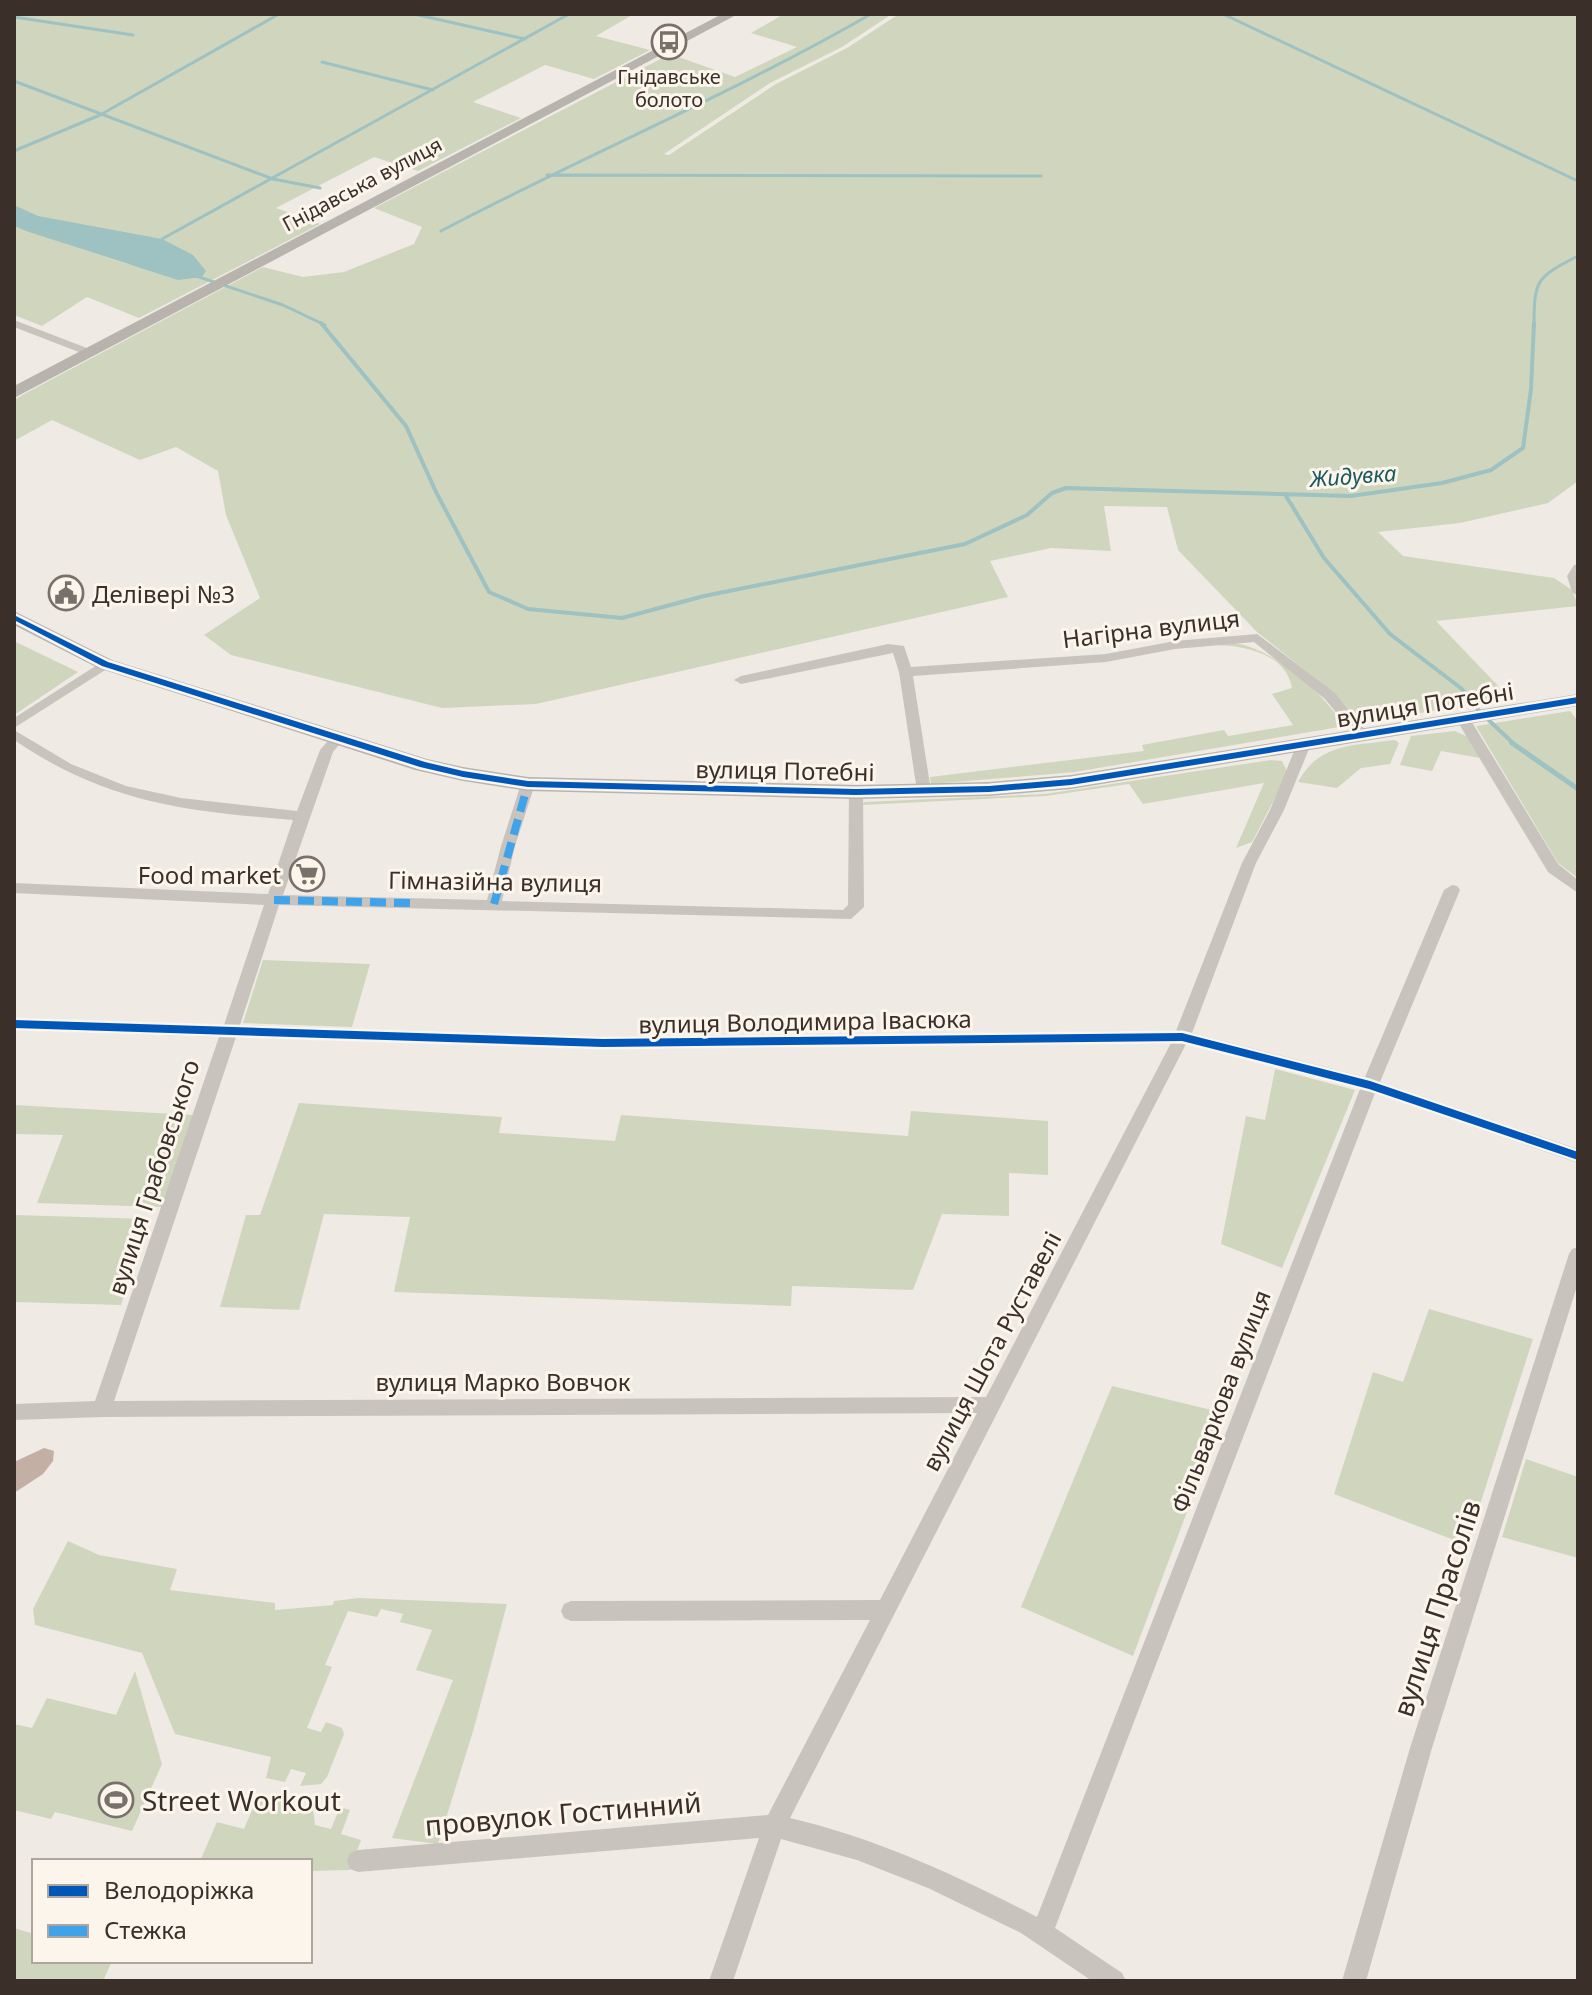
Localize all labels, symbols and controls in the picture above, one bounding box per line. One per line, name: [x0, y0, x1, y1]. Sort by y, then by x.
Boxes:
bus stop icon: Гнідавське болото: [650, 23, 688, 61]
place label: Гнідавське болото: [617, 63, 721, 113]
street label: Гнідавська вулиця: [277, 131, 447, 237]
water label: Жидувка: [1307, 457, 1397, 493]
public building icon: Делівері №3: [47, 574, 85, 612]
place label: Делівері №3: [92, 577, 235, 610]
street label: Нагірна вулиця: [1060, 601, 1242, 655]
street label: вулиця Потебні: [1334, 674, 1516, 734]
street label: вулиця Потебні: [695, 752, 875, 788]
supermarket icon: Food market: [288, 855, 326, 893]
place label: Food market: [138, 858, 281, 891]
street label: Гімназійна вулиця: [388, 863, 602, 899]
street label: вулиця Володимира Івасюка: [638, 1002, 972, 1040]
street label: вулиця Грабовського: [99, 1055, 207, 1299]
street label: вулиця Шота Руставелі: [914, 1225, 1068, 1477]
street label: Фільваркова вулиця: [1162, 1285, 1278, 1517]
street label: вулиця Марко Вовчок: [375, 1365, 631, 1398]
street label: вулиця Прасолів: [1383, 1495, 1489, 1721]
sports icon: Street Workout: [97, 1781, 135, 1819]
place label: Street Workout: [142, 1781, 341, 1819]
street label: провулок Гостинний: [423, 1782, 703, 1844]
legend: [32, 1859, 312, 1963]
text: Велодоріжка: [104, 1873, 254, 1906]
text: Стежка: [104, 1913, 187, 1946]

